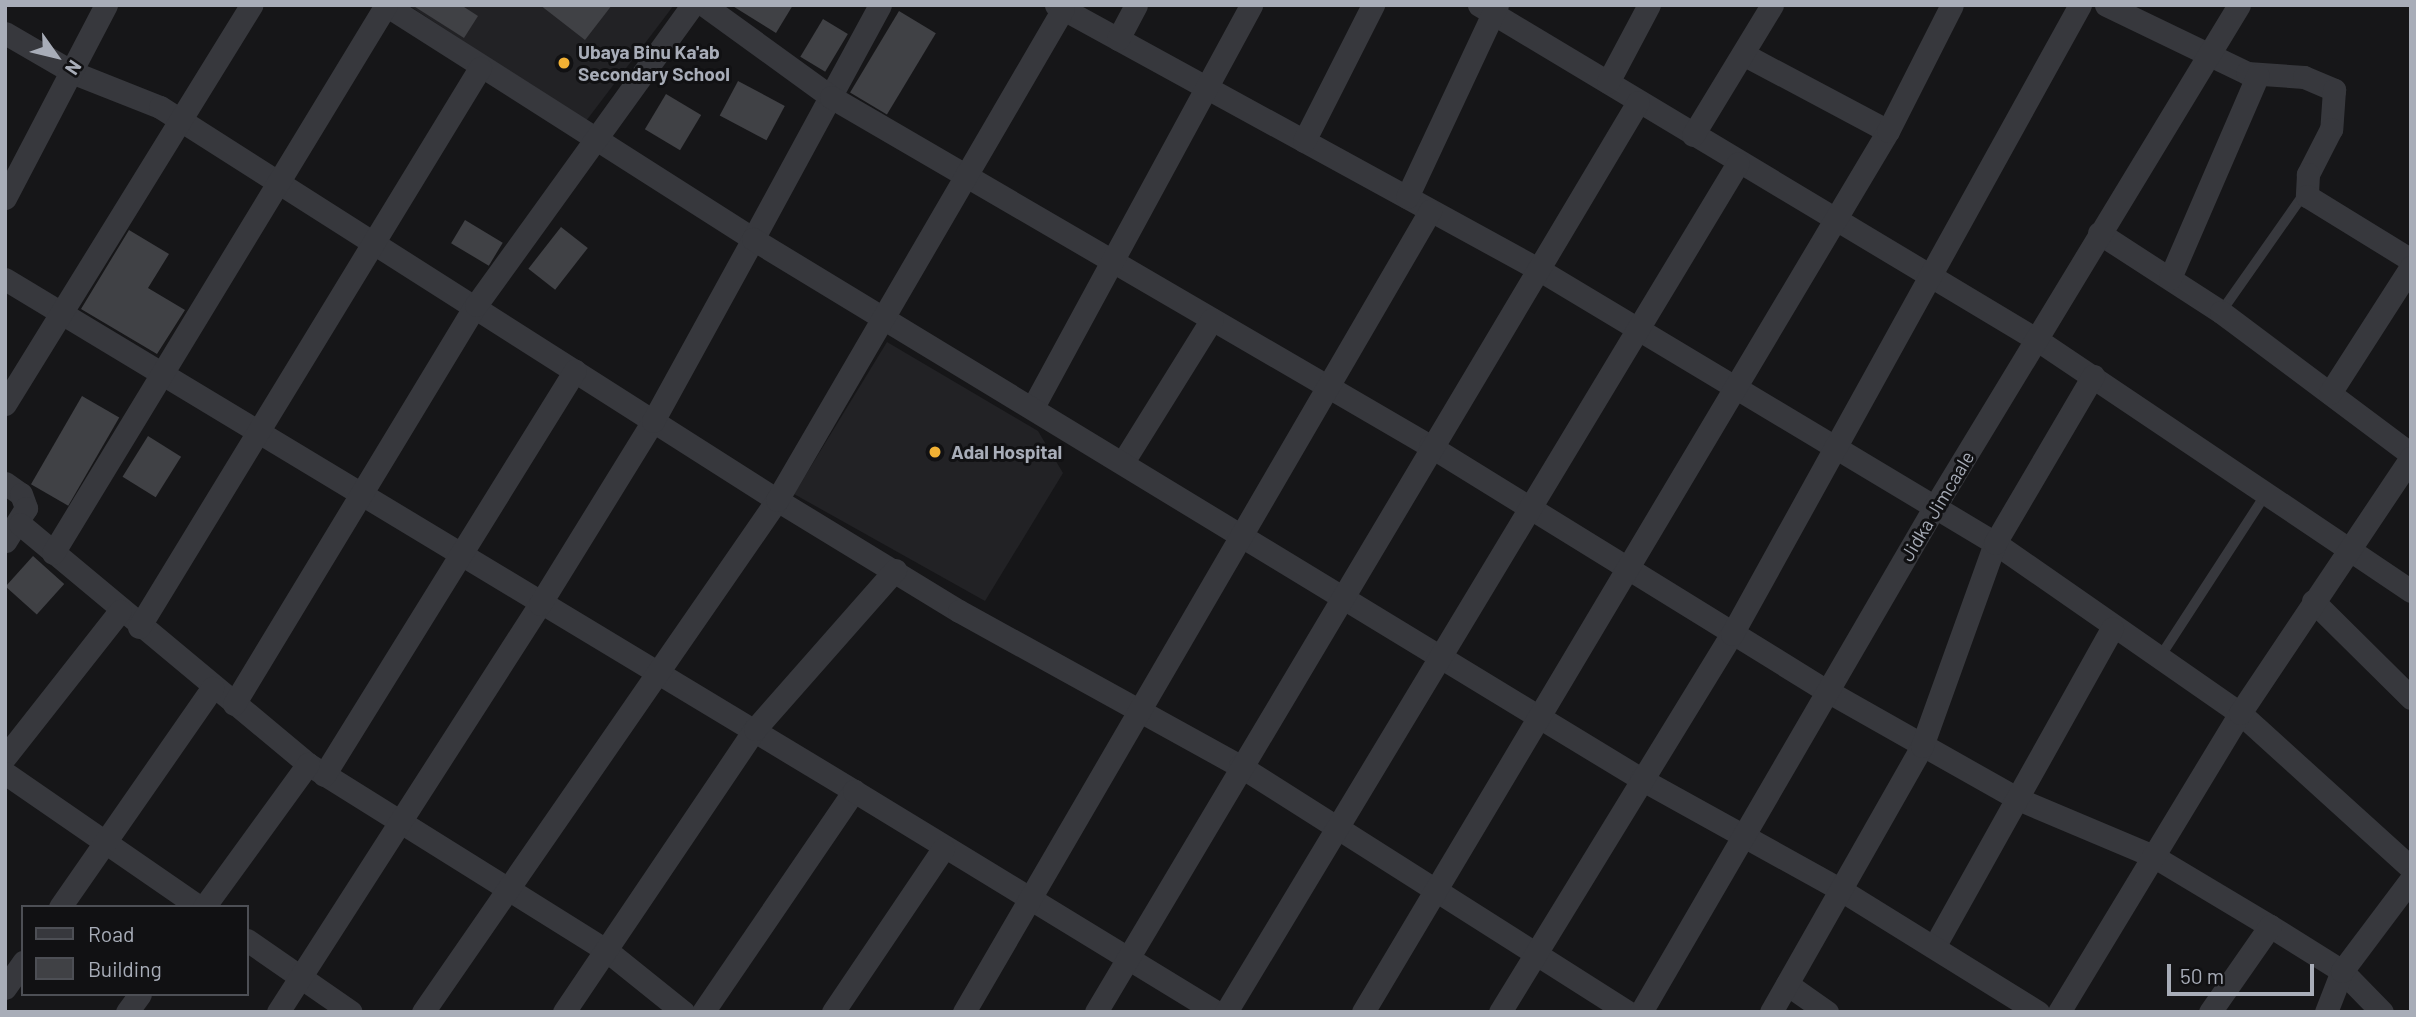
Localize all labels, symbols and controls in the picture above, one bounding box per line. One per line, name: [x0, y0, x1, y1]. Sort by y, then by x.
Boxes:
north arrow: [21, 21, 91, 91]
place label: Ubaya Binu Ka'ab Secondary School: [578, 41, 730, 85]
marker: Ubaya Binu Ka'ab Secondary School: [556, 55, 572, 71]
text: N: [61, 56, 87, 80]
place label: Adal Hospital: [951, 441, 1062, 463]
marker: Adal Hospital: [925, 442, 945, 462]
street label: Jidka Jimcaale: [1895, 447, 1979, 565]
legend: [21, 905, 248, 996]
text: Road: [88, 921, 134, 946]
scale bar: [2171, 950, 2318, 994]
text: Building: [88, 956, 162, 981]
text: 50 m: [2180, 963, 2224, 988]

